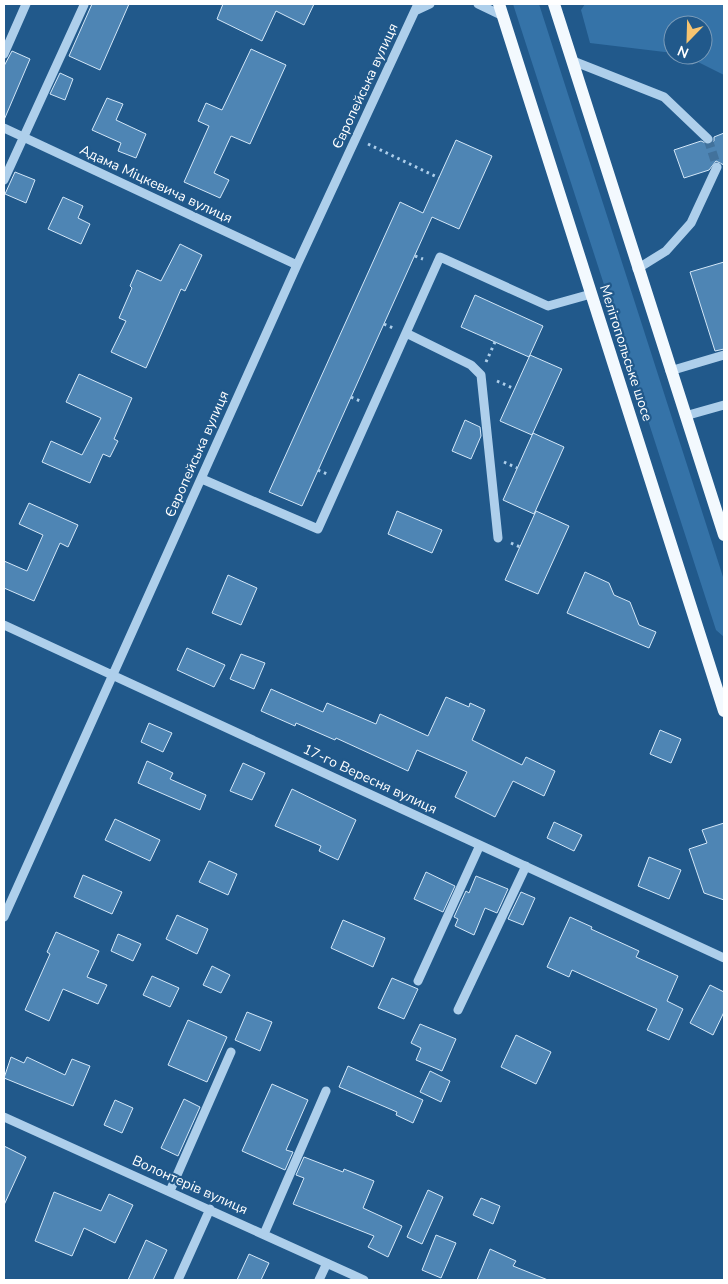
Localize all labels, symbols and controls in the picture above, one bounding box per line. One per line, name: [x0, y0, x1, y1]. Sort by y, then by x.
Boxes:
north arrow: [663, 15, 713, 65]
street label: Європейська вулиця: [328, 20, 402, 152]
text: N: [675, 41, 692, 62]
street label: Адама Міцкевича вулиця: [77, 140, 235, 228]
street label: Мелітопольське шосе: [595, 282, 657, 424]
street label: Європейська вулиця: [161, 388, 233, 520]
street label: 17-го Вересня вулиця: [300, 740, 440, 818]
street label: Волонтерів вулиця: [129, 1151, 251, 1219]

